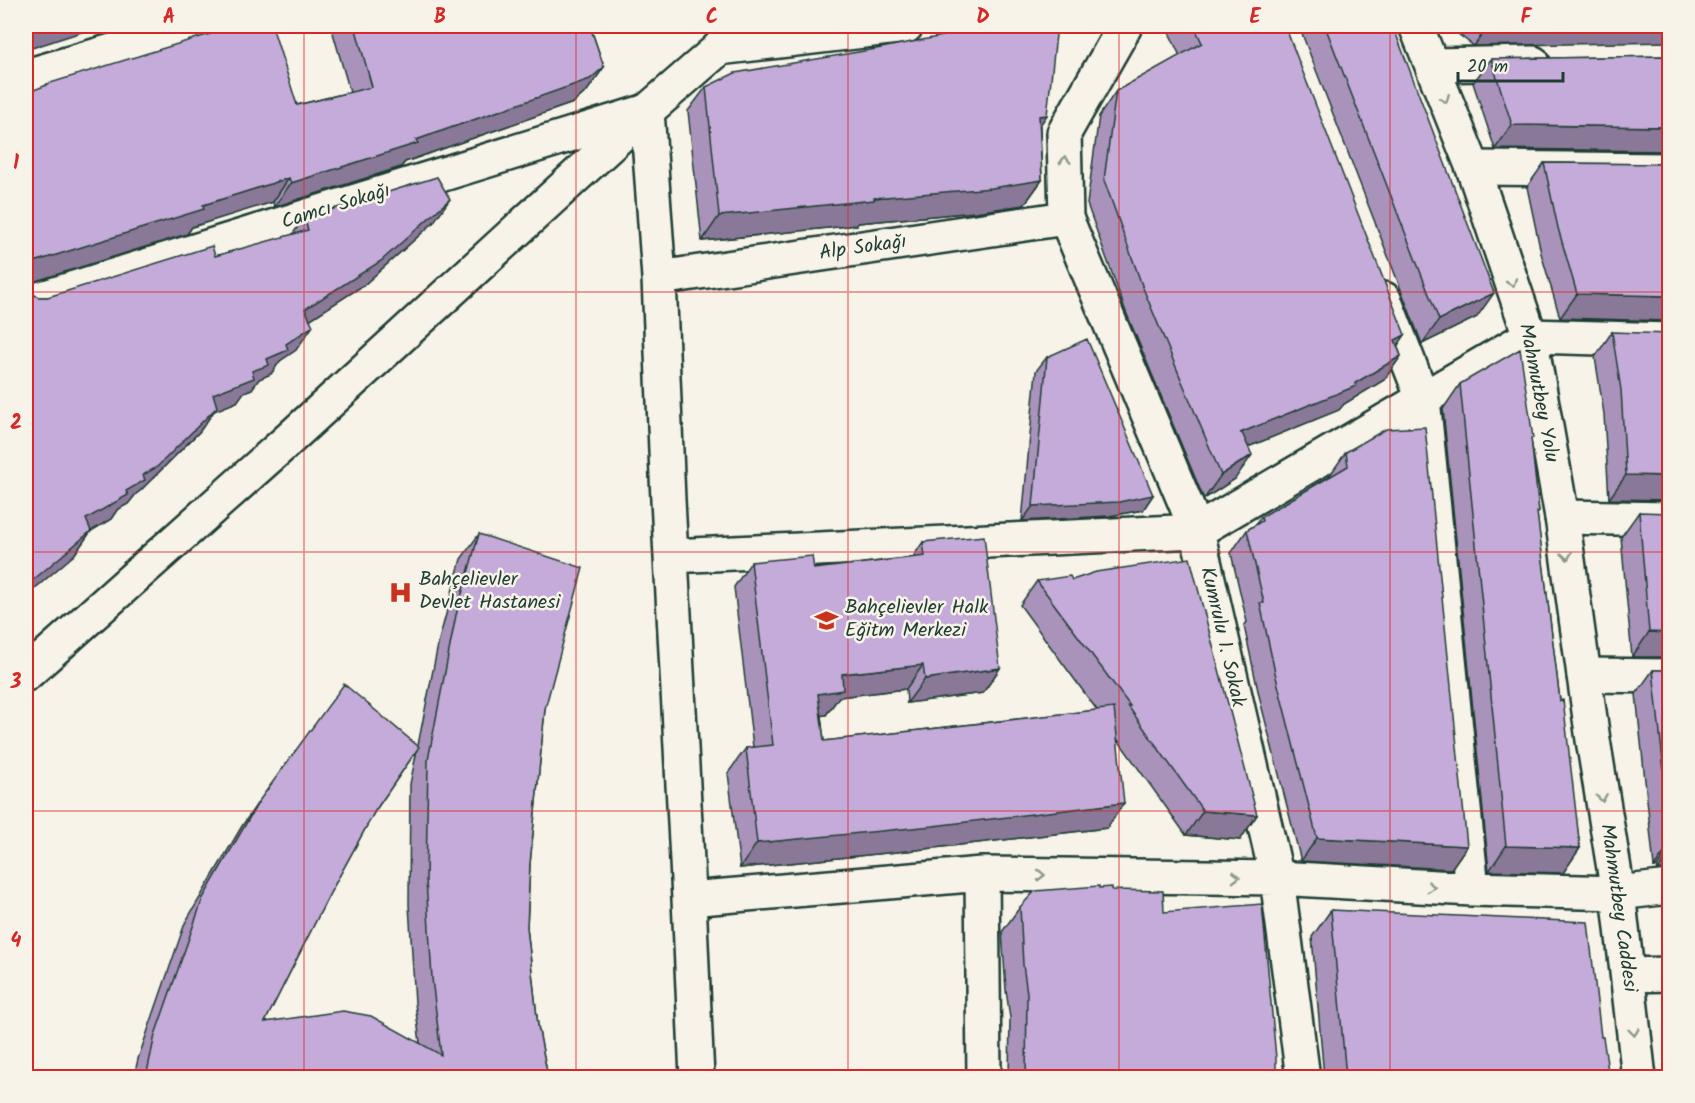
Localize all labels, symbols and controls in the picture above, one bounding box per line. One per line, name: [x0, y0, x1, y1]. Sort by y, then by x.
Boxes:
text: A: [163, 2, 175, 34]
text: B: [434, 2, 446, 34]
text: C: [706, 2, 718, 34]
text: D: [976, 2, 990, 34]
text: E: [1249, 2, 1261, 34]
text: F: [1521, 2, 1533, 34]
scale bar: [1458, 45, 1563, 83]
text: 20 m: [1467, 53, 1508, 82]
one-way arrow: [1438, 94, 1451, 104]
text: 1: [13, 148, 19, 180]
one-way arrow: [1058, 155, 1071, 164]
street label: Camcı Sokağı: [278, 175, 394, 239]
street label: Alp Sokağı: [817, 226, 909, 270]
one-way arrow: [1504, 277, 1517, 288]
street label: Mahmutbey Yolu: [1509, 321, 1567, 466]
text: 2: [10, 408, 22, 440]
one-way arrow: [1560, 551, 1573, 560]
place label: Bahçelievler Devlet Hastanesi: [419, 564, 562, 619]
street label: Kumrulu 1. Sokak: [1190, 564, 1254, 711]
hospital icon: Bahçelievler Devlet Hastanesi: [388, 579, 414, 605]
place label: Bahçelievler Halk Eğitm Merkezi: [845, 592, 989, 647]
school or university icon: Bahçelievler Halk Eğitm Merkezi: [814, 607, 840, 633]
text: 3: [10, 667, 22, 699]
one-way arrow: [1596, 793, 1608, 802]
street label: Mahmutbey Caddesi: [1590, 822, 1646, 995]
one-way arrow: [1036, 868, 1045, 881]
one-way arrow: [1231, 871, 1240, 883]
one-way arrow: [1426, 880, 1435, 893]
text: 4: [11, 926, 22, 958]
one-way arrow: [1627, 1028, 1640, 1037]

